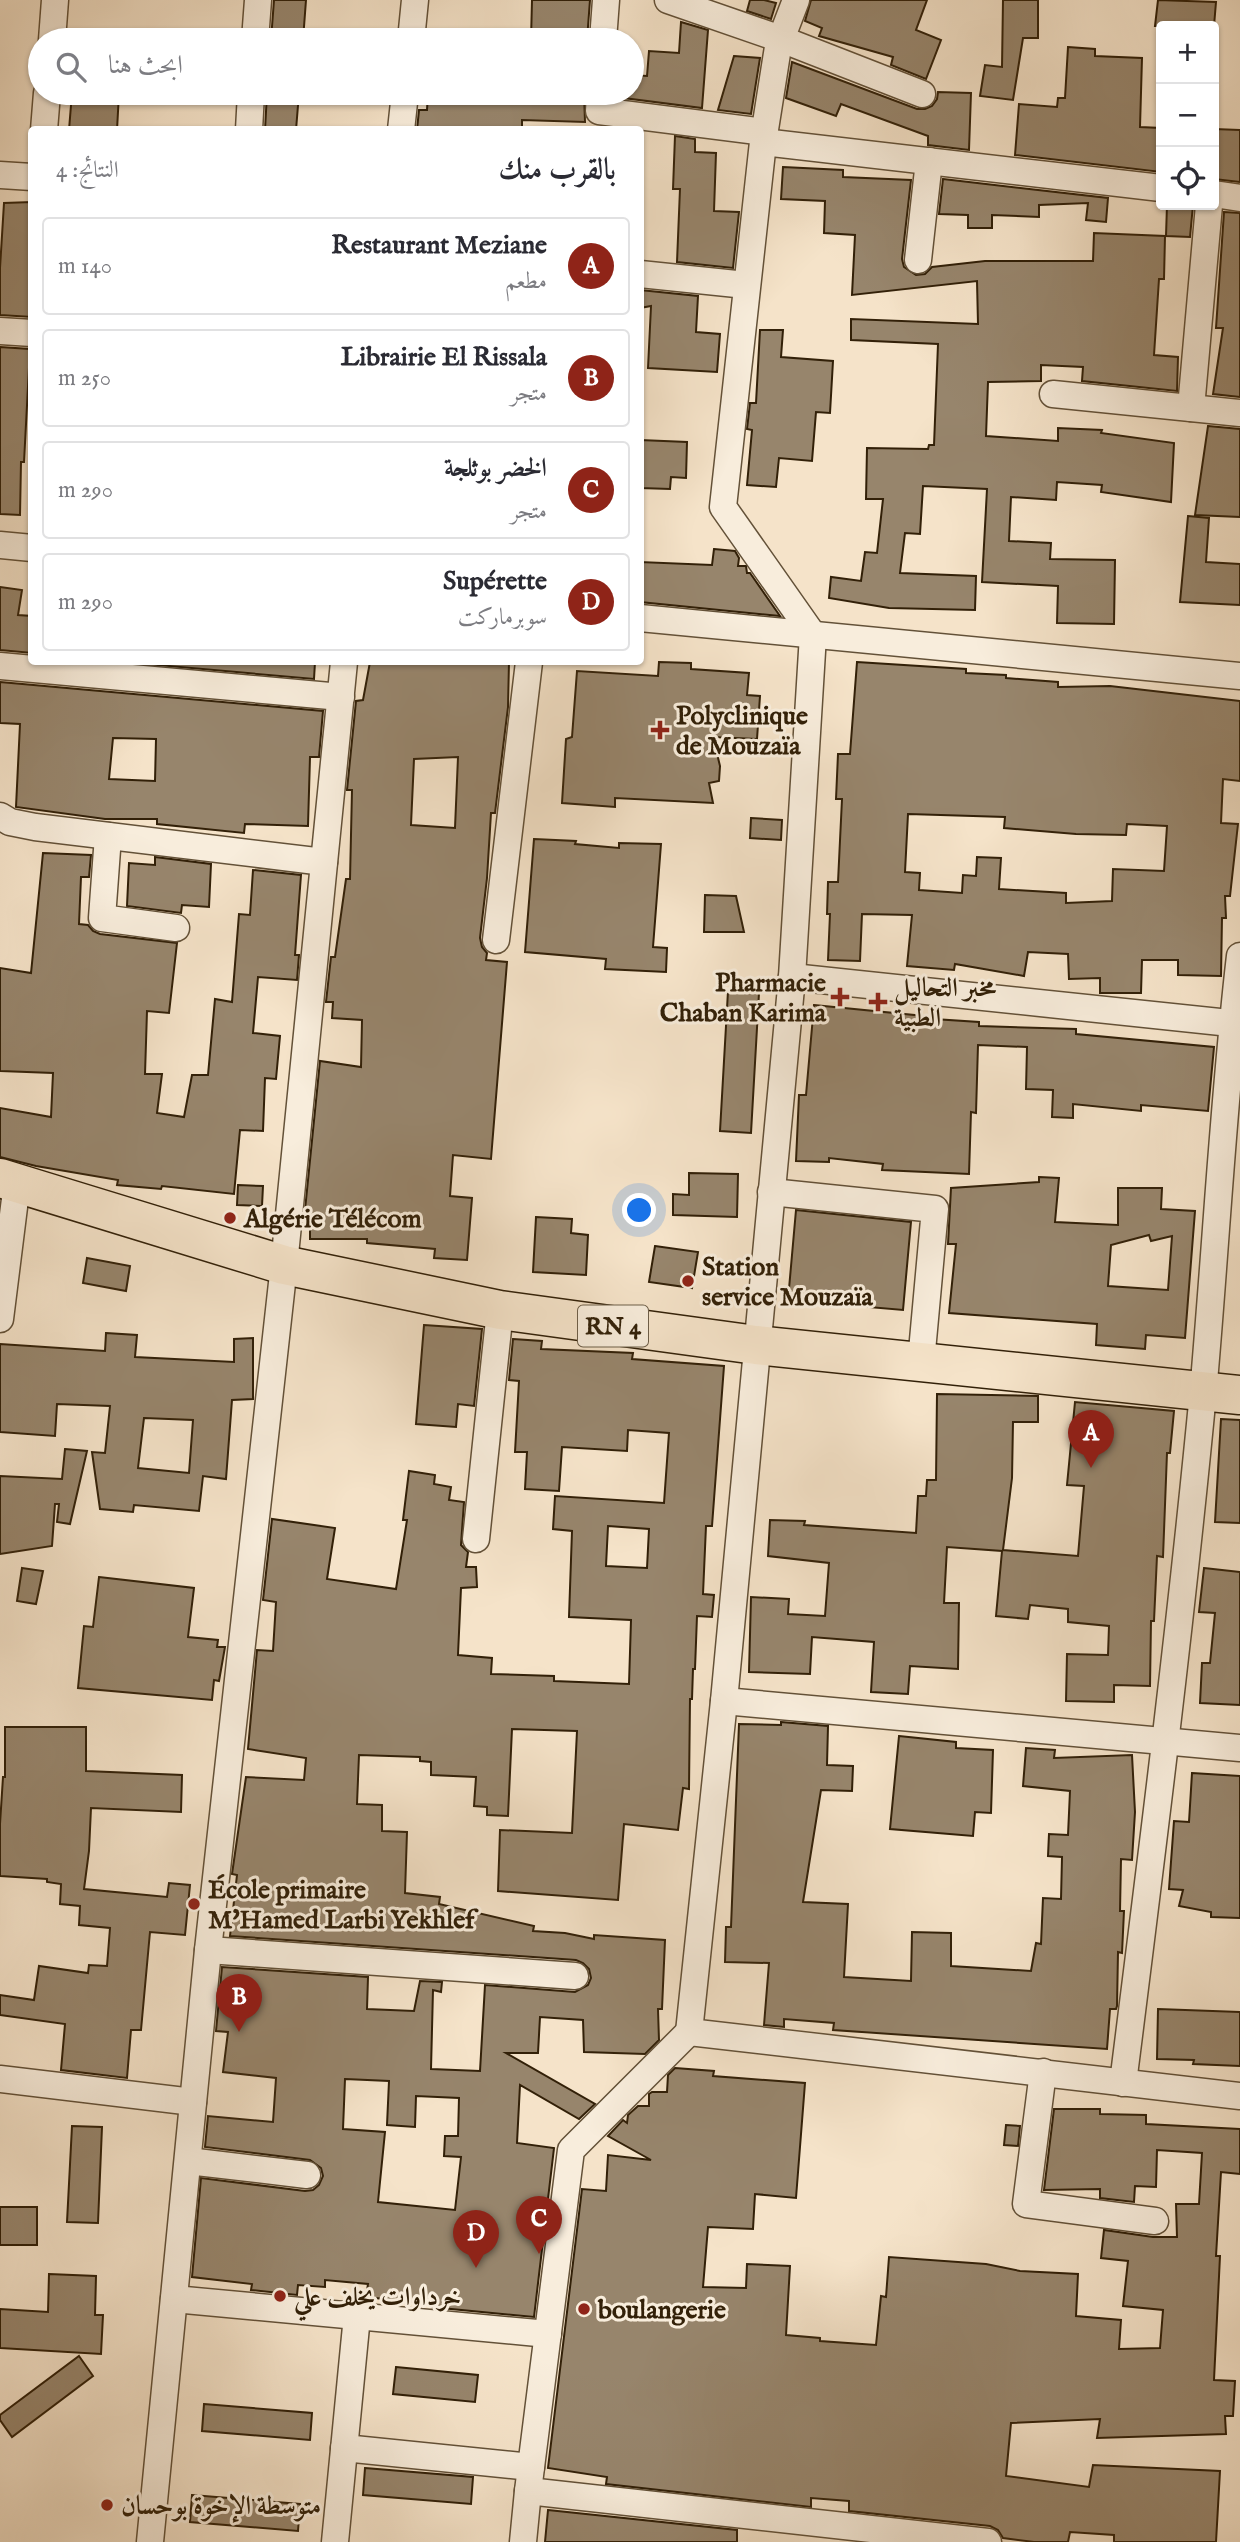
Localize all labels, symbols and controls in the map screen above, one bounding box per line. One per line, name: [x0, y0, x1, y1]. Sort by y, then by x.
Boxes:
map controls: [1156, 21, 1219, 210]
button: +: [1156, 21, 1219, 84]
search box: [28, 28, 644, 105]
icon: search: [52, 48, 90, 86]
text: ابحث هنا: [108, 49, 183, 82]
button: −: [1156, 84, 1219, 147]
button: locate: [1156, 147, 1219, 210]
text: بالقرب منك: [499, 152, 616, 190]
text: النتائج: 4: [56, 156, 119, 185]
text: Restaurant Meziane: [331, 229, 547, 262]
text: 140 m: [58, 252, 112, 281]
text: A: [583, 252, 599, 281]
text: مطعم: [505, 267, 547, 296]
text: Librairie El Rissala: [341, 341, 547, 374]
text: 250 m: [58, 364, 111, 393]
text: B: [583, 364, 599, 393]
text: متجر: [511, 379, 547, 408]
text: الخضر بوثلجة: [444, 452, 547, 485]
text: 290 m: [58, 476, 113, 505]
text: C: [583, 476, 599, 505]
text: متجر: [511, 497, 547, 526]
text: Supérette: [443, 565, 547, 598]
text: 290 m: [58, 588, 113, 617]
text: D: [582, 588, 600, 617]
text: سوبرماركت: [458, 603, 547, 632]
place label: Polyclinique de Mouzaïa: [676, 700, 808, 763]
marker: Polyclinique de Mouzaïa: [650, 720, 670, 740]
place label: Pharmacie Chaban Karima: [660, 967, 827, 1030]
place label: مخبر التحاليل الطبية: [894, 972, 997, 1035]
marker: Pharmacie Chaban Karima: [832, 989, 848, 1005]
marker: مخبر التحاليل الطبية: [868, 992, 888, 1012]
your location: [622, 1193, 656, 1227]
place label: Algérie Télécom: [243, 1203, 422, 1236]
marker: Algérie Télécom: [222, 1210, 238, 1226]
place label: Station service Mouzaïa: [702, 1251, 874, 1314]
marker: Station service Mouzaïa: [680, 1273, 696, 1289]
road number: RN 4: [578, 1306, 648, 1346]
pin: A: [1068, 1410, 1114, 1468]
place label: École primaire M'Hamed Larbi Yekhlef: [208, 1874, 479, 1937]
marker: École primaire M'Hamed Larbi Yekhlef: [186, 1896, 202, 1912]
pin: B: [216, 1974, 262, 2032]
pin: C: [516, 2196, 562, 2254]
pin: D: [453, 2210, 499, 2268]
place label: خرداوات يخلف علي: [293, 2281, 461, 2321]
marker: خرداوات يخلف علي: [272, 2288, 288, 2304]
place label: boulangerie: [597, 2294, 726, 2327]
marker: boulangerie: [576, 2301, 592, 2317]
place label: متوسطة الإخوة بوحسان: [121, 2490, 321, 2523]
marker: متوسطة الإخوة بوحسان: [99, 2497, 115, 2513]

